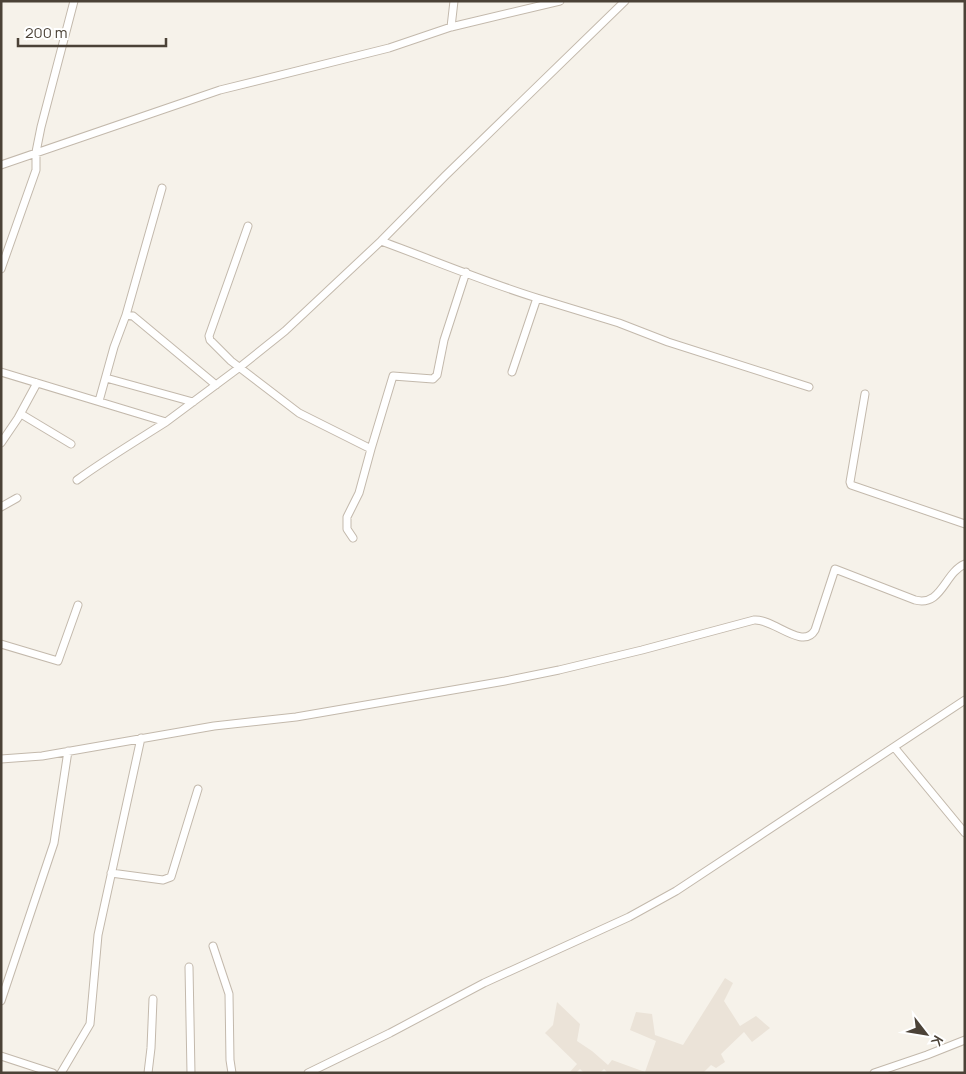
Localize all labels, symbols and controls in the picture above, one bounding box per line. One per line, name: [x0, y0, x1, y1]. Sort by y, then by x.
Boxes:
scale bar: [18, 15, 165, 47]
text: 200 m: [25, 22, 68, 43]
north arrow: [901, 1009, 951, 1059]
text: K: [927, 1032, 948, 1051]

